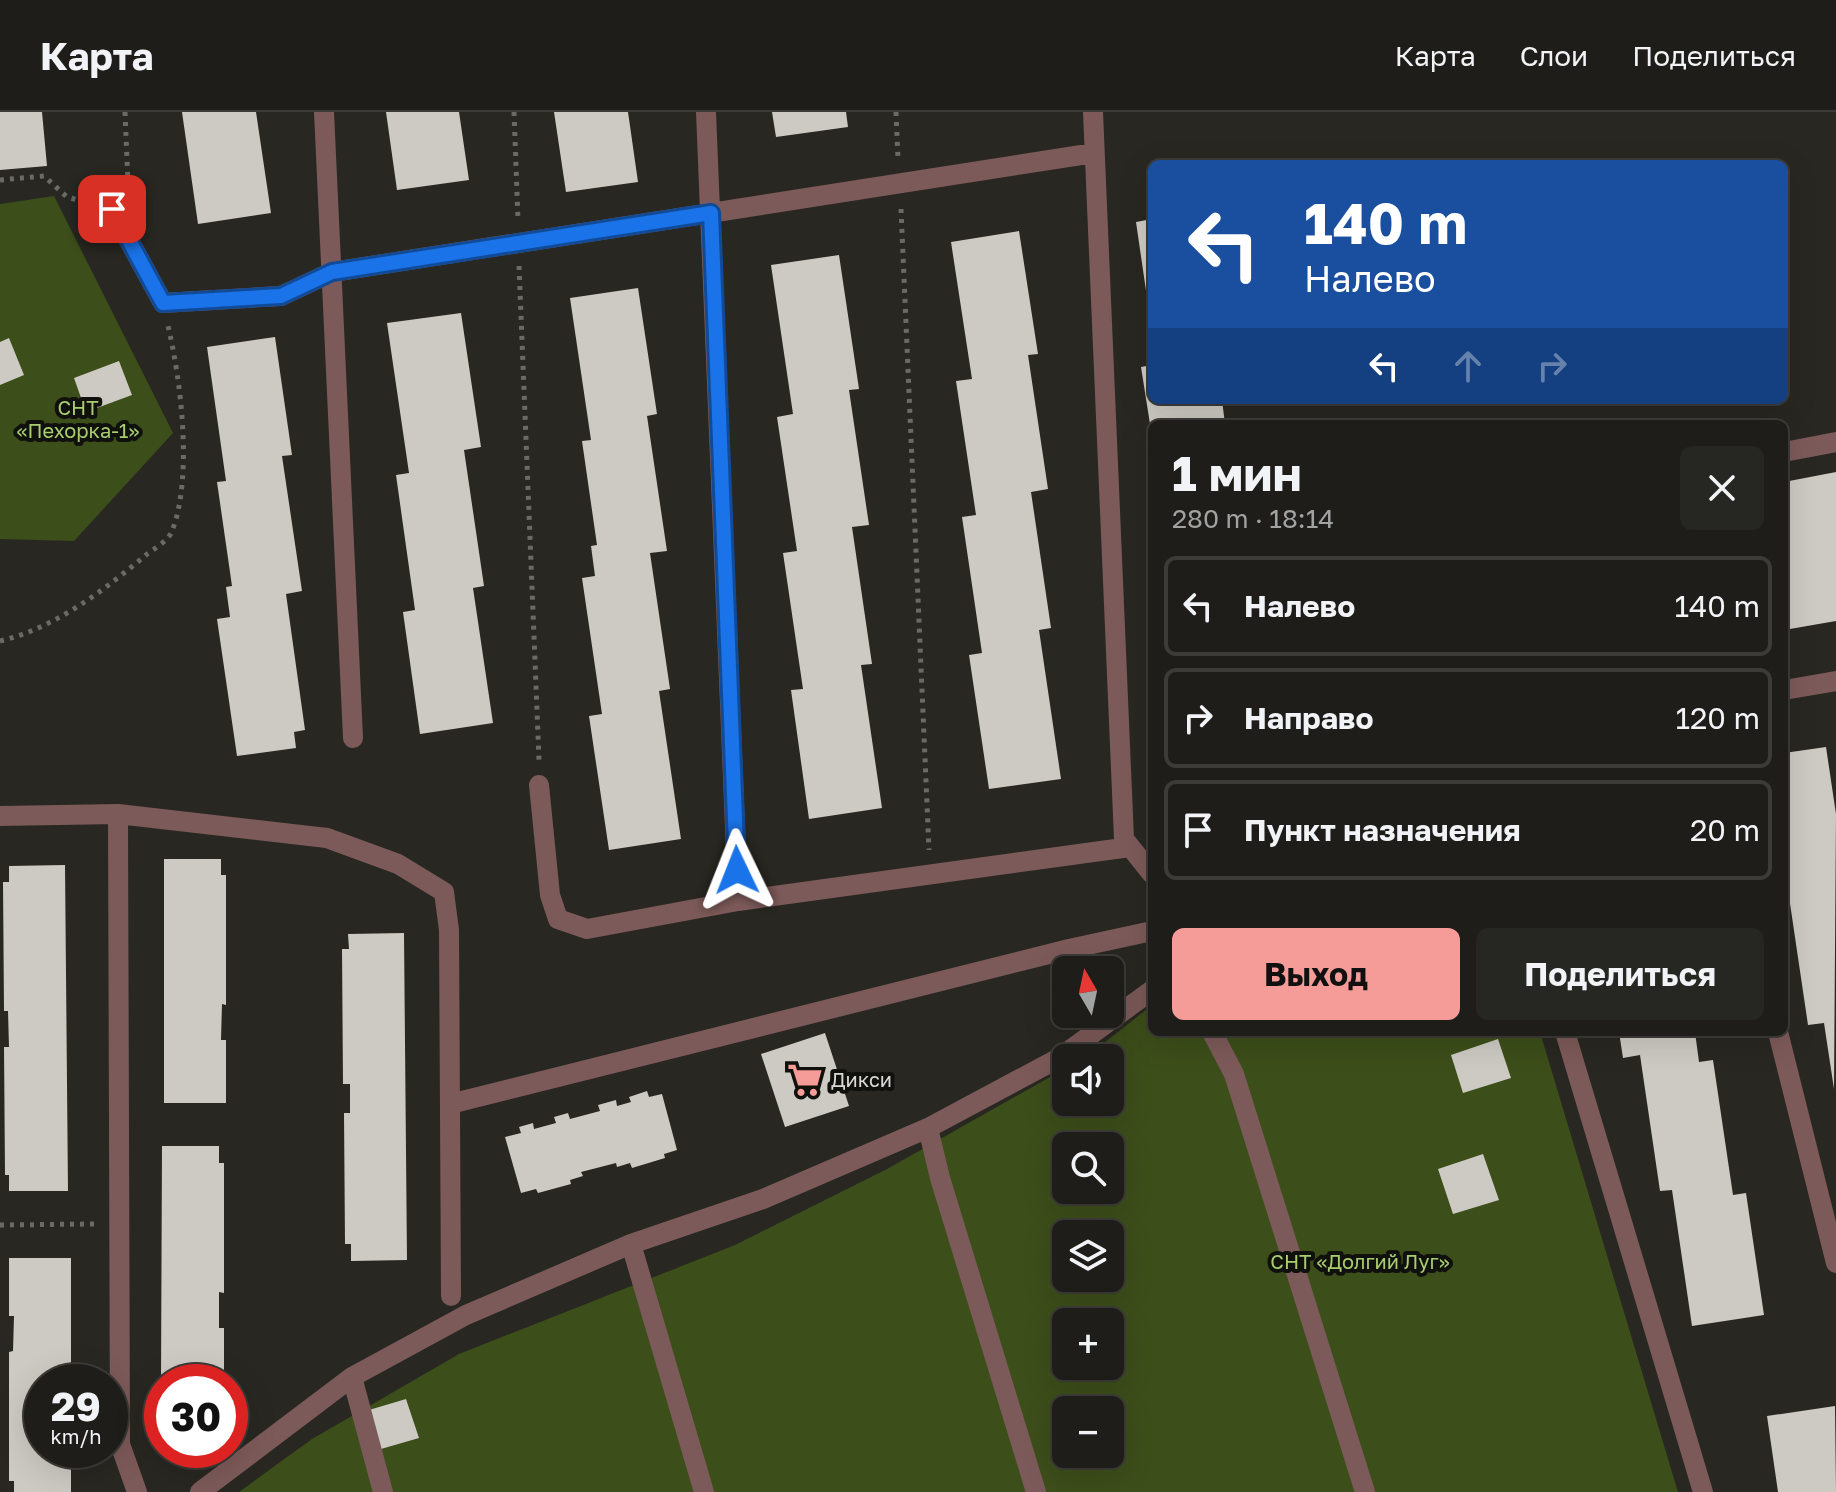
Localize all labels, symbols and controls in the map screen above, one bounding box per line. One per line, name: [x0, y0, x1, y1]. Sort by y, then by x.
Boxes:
text: Карта: [40, 33, 153, 78]
text: Карта: [1395, 39, 1476, 72]
text: Слои: [1520, 39, 1588, 72]
text: Поделиться: [1632, 39, 1796, 72]
pin: [78, 175, 146, 243]
icon: arrive: [90, 187, 134, 231]
text: 140 m: [1304, 189, 1467, 256]
icon: left: [1172, 192, 1276, 296]
text: Налево: [1304, 257, 1436, 300]
icon: left: [1362, 344, 1406, 388]
icon: ahead: [1446, 344, 1490, 388]
icon: right: [1530, 344, 1574, 388]
park label: СНТ «Пехорка-1»: [17, 395, 140, 442]
text: 1 мин: [1172, 444, 1302, 502]
button: close: [1680, 446, 1764, 530]
text: 280 m · 18:14: [1172, 503, 1334, 534]
icon: left: [1176, 584, 1220, 628]
text: Налево: [1244, 588, 1355, 624]
text: 140 m: [1675, 588, 1760, 624]
icon: right: [1176, 696, 1220, 740]
text: Направо: [1244, 700, 1373, 736]
text: 120 m: [1675, 700, 1760, 736]
icon: arrive: [1176, 808, 1220, 852]
text: Пункт назначения: [1244, 812, 1521, 848]
text: 20 m: [1690, 812, 1760, 848]
position arrow: [695, 828, 779, 912]
button: Выход: [1172, 928, 1460, 1020]
button: Поделиться: [1476, 928, 1764, 1020]
north arrow: [1052, 956, 1124, 1028]
map controls: [1052, 956, 1124, 1468]
button: sound: [1052, 1044, 1124, 1116]
supermarket icon: Дикси: [786, 1061, 824, 1099]
place label: Дикси: [831, 1067, 892, 1091]
button: search: [1052, 1132, 1124, 1204]
button: layers: [1052, 1220, 1124, 1292]
park label: СНТ «Долгий Луг»: [1270, 1249, 1450, 1273]
button: +: [1052, 1308, 1124, 1380]
speed limit sign: 30: [144, 1364, 248, 1468]
text: 29: [51, 1382, 101, 1430]
button: −: [1052, 1396, 1124, 1468]
text: km/h: [51, 1424, 101, 1448]

